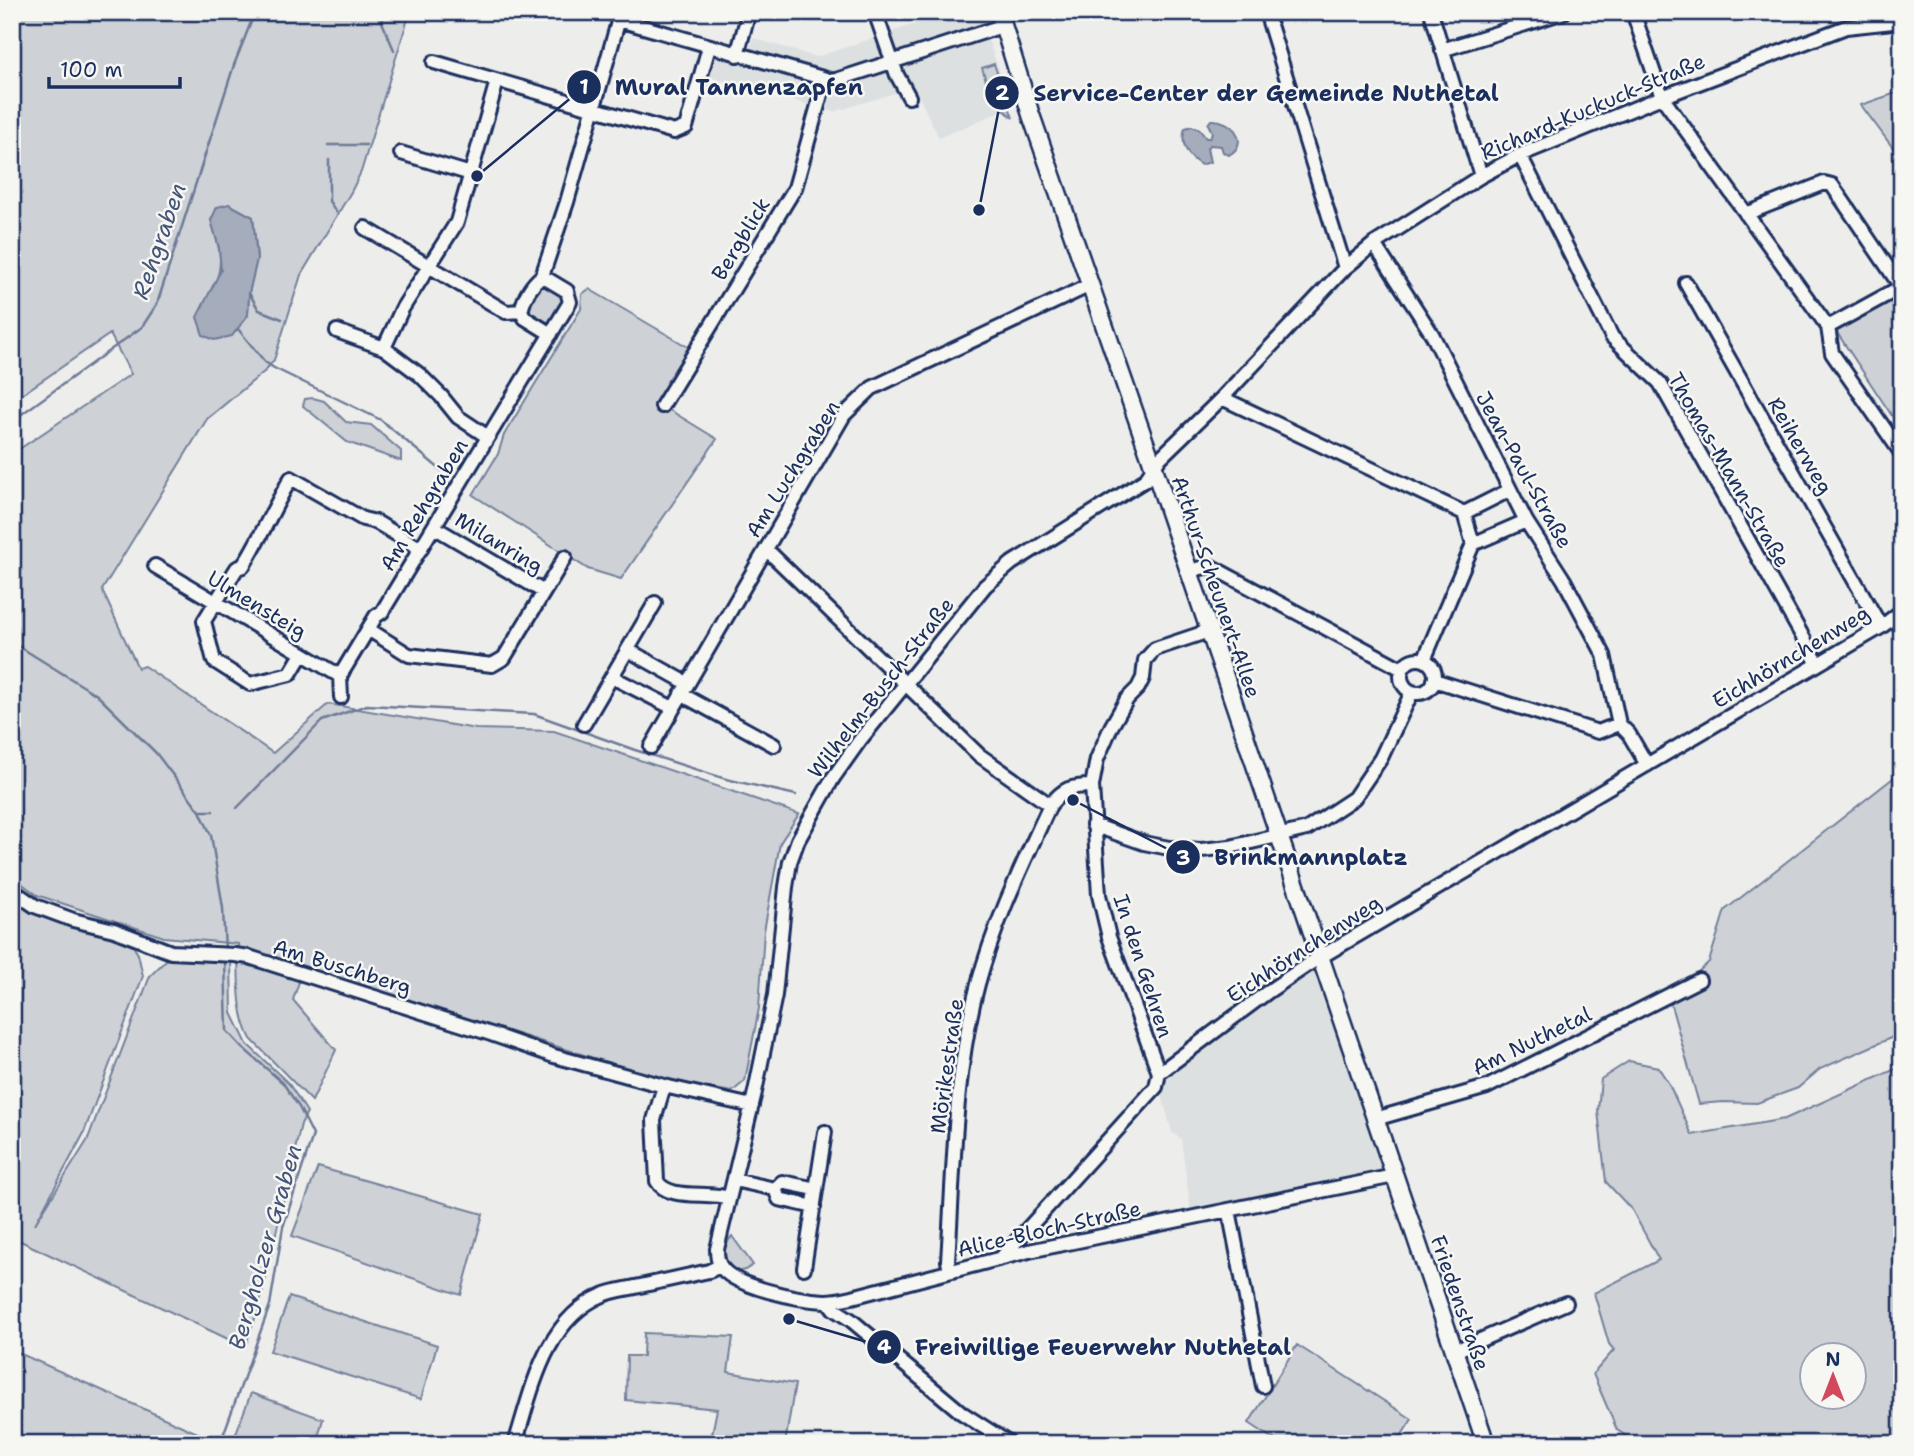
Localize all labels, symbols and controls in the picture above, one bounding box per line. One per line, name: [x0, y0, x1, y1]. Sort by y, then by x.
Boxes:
scale bar: [49, 46, 180, 90]
street label: Richard-Kuckuck-Straße: [1477, 47, 1709, 167]
text: 100 m: [60, 56, 123, 84]
callout: Mural Tannenzapfen: [566, 65, 877, 109]
callout: Service-Center der Gemeinde Nuthetal: [984, 71, 1513, 115]
text: Mural Tannenzapfen: [615, 72, 863, 102]
text: 1: [579, 73, 589, 101]
text: Service-Center der Gemeinde Nuthetal: [1033, 78, 1499, 108]
text: 2: [995, 79, 1010, 107]
water label: Rehgraben: [125, 179, 193, 303]
street label: Bergblick: [705, 192, 777, 286]
street label: Thomas-Mann-Straße: [1662, 367, 1796, 573]
street label: Jean-Paul-Straße: [1469, 386, 1579, 554]
street label: Reiherweg: [1761, 392, 1839, 500]
street label: Am Luchgraben: [740, 395, 847, 543]
street label: Am Rehgraben: [373, 434, 475, 576]
street label: Arthur-Scheunert-Allee: [1165, 472, 1267, 702]
street label: Milanring: [450, 506, 548, 580]
street label: Ulmensteig: [202, 564, 312, 646]
street label: Wilhelm-Busch-Straße: [802, 592, 960, 784]
street label: Eichhörnchenweg: [1707, 599, 1875, 715]
callout: Brinkmannplatz: [1165, 835, 1422, 879]
text: Brinkmannplatz: [1214, 842, 1408, 872]
text: 3: [1176, 844, 1190, 872]
street label: Eichhörnchenweg: [1221, 889, 1387, 1009]
street label: In den Gehren: [1107, 891, 1179, 1041]
street label: Am Buschberg: [269, 933, 415, 1001]
street label: Mörikestraße: [924, 996, 970, 1136]
street label: Am Nuthetal: [1468, 1000, 1597, 1082]
water label: Bergholzer Graben: [221, 1141, 309, 1353]
street label: Alice-Bloch-Straße: [954, 1194, 1144, 1264]
street label: Friedenstraße: [1424, 1232, 1496, 1374]
callout: Freiwillige Feuerwehr Nuthetal: [866, 1325, 1305, 1369]
text: Freiwillige Feuerwehr Nuthetal: [915, 1332, 1291, 1362]
text: 4: [877, 1333, 892, 1361]
north arrow: [1798, 1340, 1868, 1410]
text: N: [1825, 1347, 1841, 1372]

